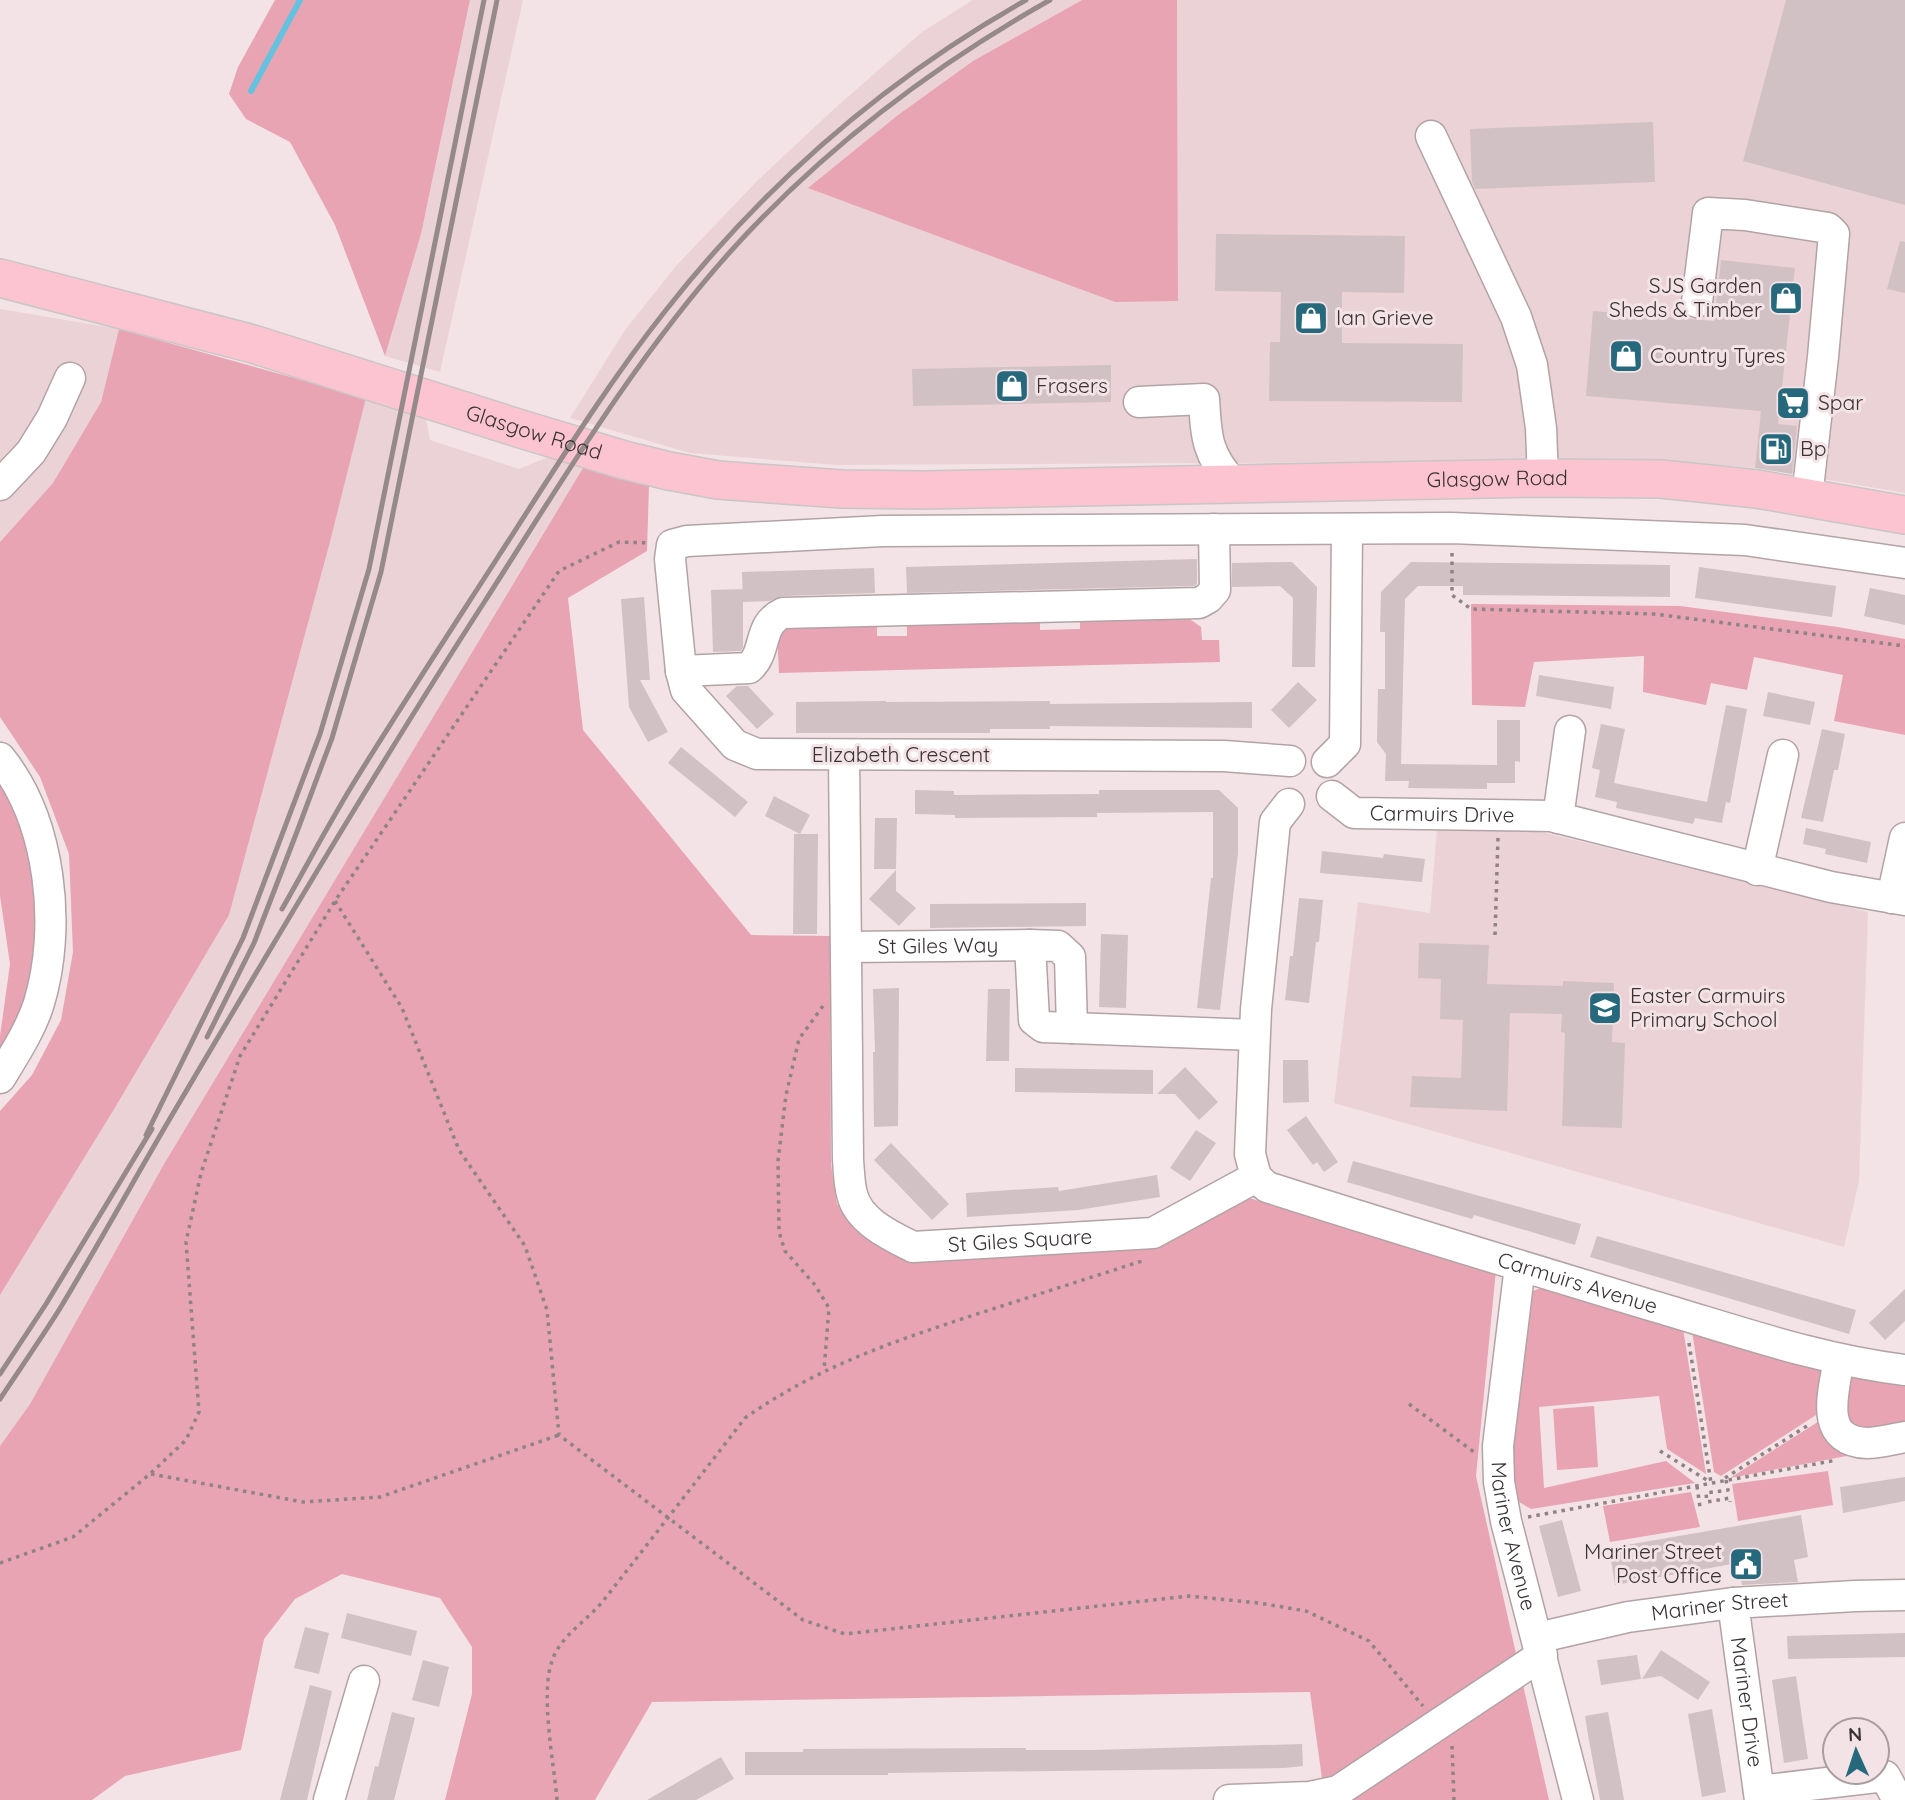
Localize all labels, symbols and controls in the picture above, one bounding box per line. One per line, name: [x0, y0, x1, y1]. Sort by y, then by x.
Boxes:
place label: SJS Garden Sheds & Timber: [1609, 272, 1762, 322]
shop icon: SJS Garden Sheds & Timber: [1767, 279, 1805, 317]
shop icon: Ian Grieve: [1292, 299, 1330, 337]
place label: Ian Grieve: [1336, 304, 1434, 330]
shop icon: Country Tyres: [1607, 337, 1645, 375]
place label: Country Tyres: [1650, 342, 1785, 368]
shop icon: Frasers: [993, 367, 1031, 405]
place label: Frasers: [1036, 372, 1108, 398]
supermarket icon: Spar: [1774, 384, 1812, 422]
place label: Spar: [1818, 389, 1863, 415]
street label: Glasgow Road: [463, 398, 605, 465]
fuel station icon: Bp: [1757, 430, 1795, 468]
place label: Bp: [1800, 435, 1826, 461]
street label: Glasgow Road: [1426, 464, 1568, 492]
street label: Elizabeth Crescent: [812, 741, 990, 767]
street label: Carmuirs Drive: [1370, 799, 1515, 827]
street label: St Giles Way: [878, 931, 998, 959]
place label: Easter Carmuirs Primary School: [1630, 982, 1785, 1032]
school or university icon: Easter Carmuirs Primary School: [1586, 989, 1624, 1027]
street label: St Giles Square: [947, 1223, 1093, 1257]
street label: Carmuirs Avenue: [1495, 1246, 1661, 1319]
street label: Mariner Avenue: [1486, 1461, 1543, 1613]
place label: Mariner Street Post Office: [1584, 1538, 1722, 1588]
public building icon: Mariner Street Post Office: [1727, 1545, 1765, 1583]
street label: Mariner Street: [1650, 1586, 1789, 1626]
street label: Mariner Drive: [1726, 1635, 1769, 1769]
north arrow: [1821, 1716, 1891, 1786]
text: N: [1848, 1722, 1863, 1746]

